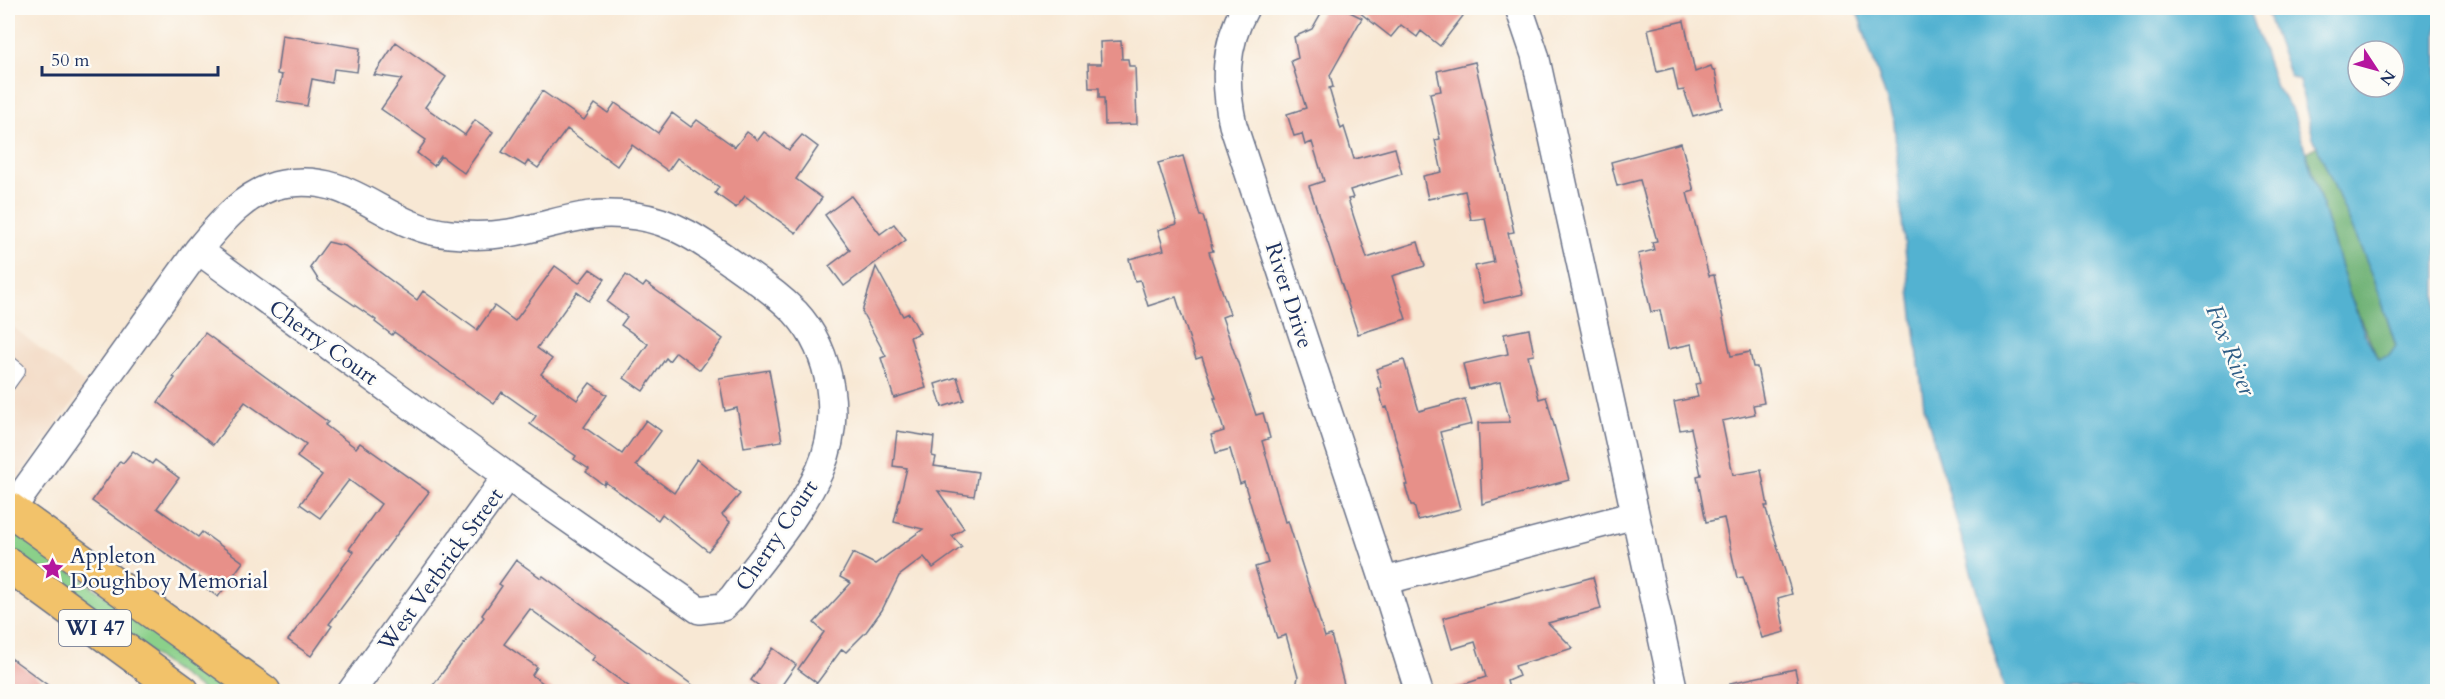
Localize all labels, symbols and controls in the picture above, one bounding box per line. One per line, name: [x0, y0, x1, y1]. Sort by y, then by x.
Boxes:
scale bar: [42, 39, 218, 77]
north arrow: [2346, 39, 2406, 99]
text: 50 m: [51, 48, 90, 73]
text: N: [2374, 65, 2400, 89]
street label: River Drive: [1258, 239, 1320, 352]
street label: Cherry Court: [263, 293, 384, 393]
water label: Fox River: [2197, 300, 2264, 402]
street label: Cherry Court: [729, 474, 825, 597]
street label: West Verbrick Street: [371, 482, 510, 658]
place label: Appleton Doughboy Memorial: [70, 541, 268, 596]
place icon: Appleton Doughboy Memorial: [39, 555, 65, 581]
road number: WI 47: [59, 610, 131, 646]

